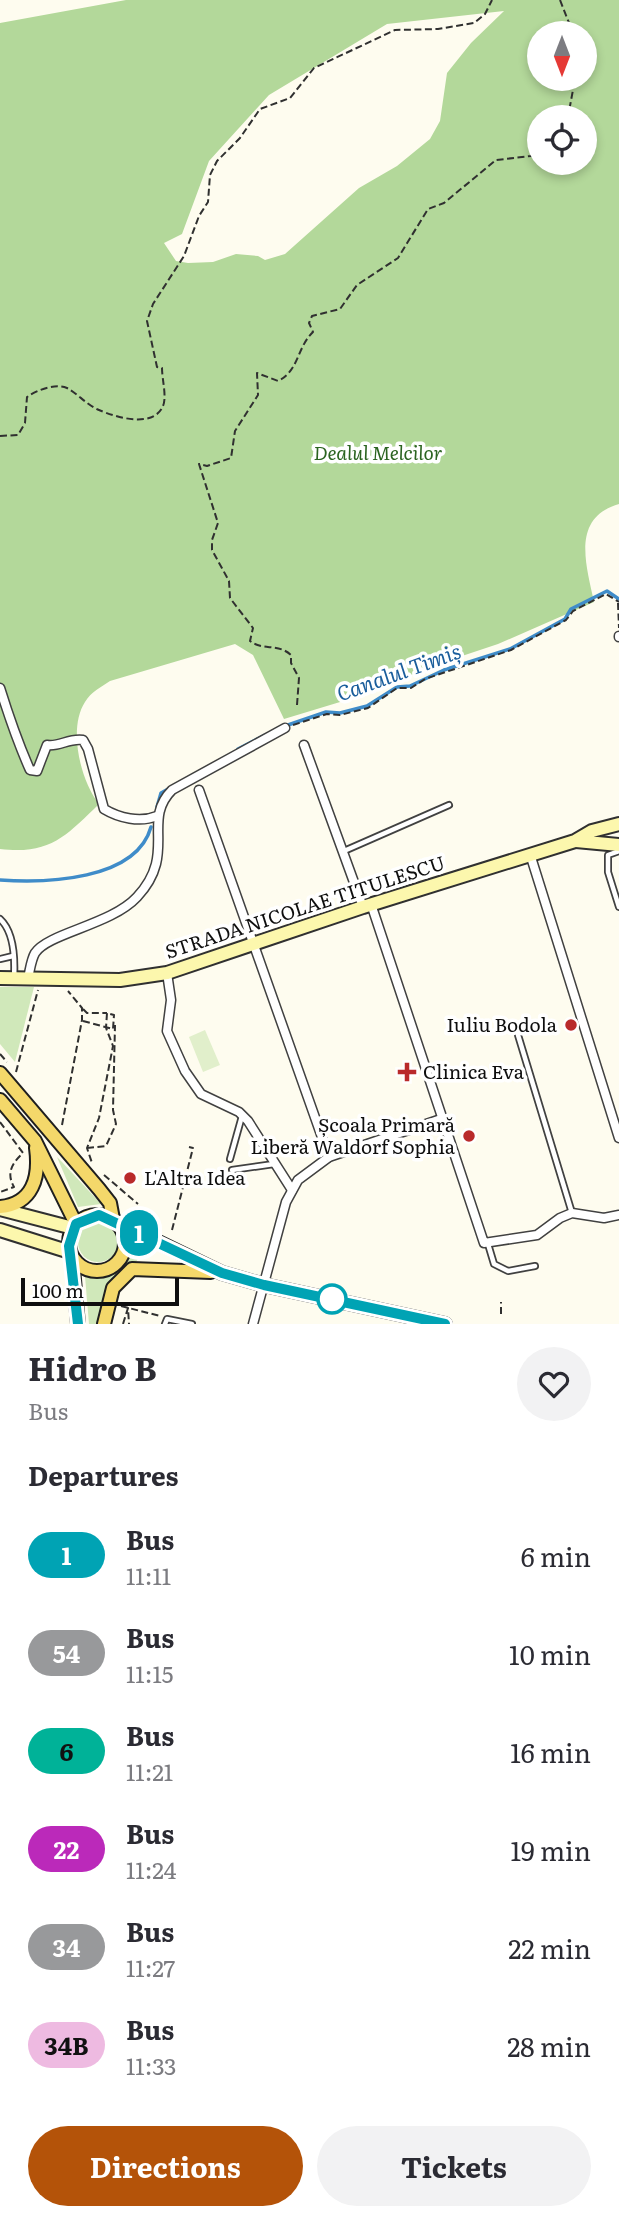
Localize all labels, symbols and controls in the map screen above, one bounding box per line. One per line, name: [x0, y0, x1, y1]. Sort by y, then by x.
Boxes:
north arrow: [527, 21, 597, 91]
map controls: [527, 21, 597, 175]
button: locate: [527, 105, 597, 175]
park label: Dealul Melcilor: [313, 438, 443, 466]
water label: Canalul Timiș: [332, 634, 465, 708]
street label: STRADA NICOLAE TITULESCU: [161, 848, 448, 965]
place label: Iuliu Bodola: [446, 1010, 558, 1038]
marker: Iuliu Bodola: [563, 1017, 579, 1033]
place label: Clinica Eva: [423, 1057, 525, 1085]
marker: Clinica Eva: [397, 1062, 417, 1082]
place label: Școala Primară Liberă Waldorf Sophia: [250, 1110, 456, 1160]
marker: Școala Primară Liberă Waldorf Sophia: [461, 1128, 477, 1144]
place label: L'Altra Idea: [144, 1163, 246, 1191]
marker: L'Altra Idea: [122, 1170, 138, 1186]
line badge: 1: [116, 1210, 162, 1256]
text: 1: [134, 1215, 144, 1250]
scale bar: [21, 1275, 178, 1307]
text: 100 m: [32, 1276, 84, 1304]
unlabelled marker: [317, 1284, 347, 1314]
text: Hidro B: [28, 1342, 157, 1391]
button: heart: [517, 1347, 591, 1421]
text: Bus: [28, 1393, 68, 1427]
text: Departures: [28, 1455, 179, 1494]
text: Bus: [126, 1519, 174, 1558]
text: 6 min: [521, 1536, 591, 1575]
text: 1: [62, 1537, 71, 1572]
text: 11:11: [126, 1558, 171, 1592]
text: Bus: [126, 1617, 174, 1656]
text: 10 min: [509, 1634, 591, 1673]
text: 54: [53, 1635, 80, 1670]
text: 11:15: [126, 1656, 173, 1690]
text: Bus: [126, 1715, 174, 1754]
text: 16 min: [510, 1732, 591, 1771]
text: 6: [59, 1733, 74, 1768]
text: 11:21: [126, 1754, 173, 1788]
text: Bus: [126, 1813, 174, 1852]
text: 19 min: [511, 1830, 591, 1869]
text: 22: [54, 1831, 79, 1866]
text: 11:24: [126, 1852, 177, 1886]
text: Bus: [126, 1911, 174, 1950]
text: 22 min: [508, 1928, 591, 1967]
text: 34: [53, 1929, 80, 1964]
text: 11:27: [126, 1950, 175, 1984]
text: Bus: [126, 2009, 174, 2048]
text: 28 min: [507, 2026, 591, 2065]
text: 34B: [44, 2027, 89, 2062]
text: 11:33: [126, 2048, 176, 2082]
button: Directions: [28, 2126, 303, 2206]
button: Tickets: [317, 2126, 591, 2206]

